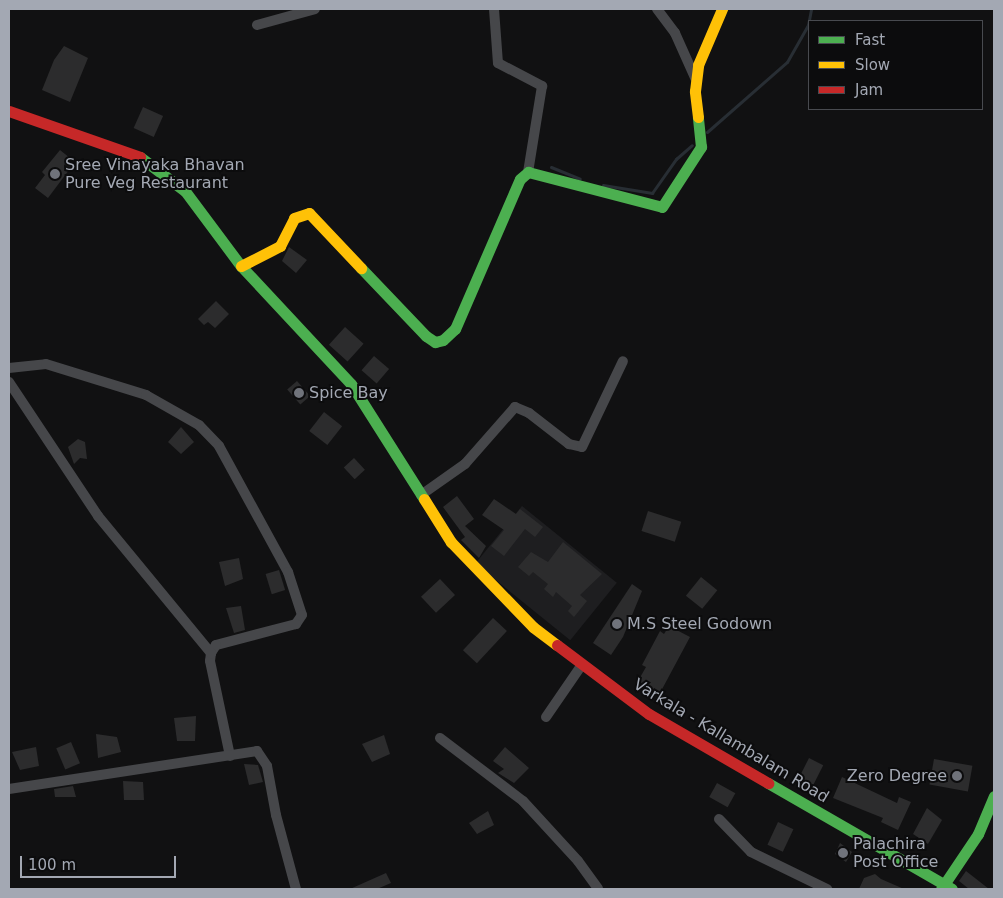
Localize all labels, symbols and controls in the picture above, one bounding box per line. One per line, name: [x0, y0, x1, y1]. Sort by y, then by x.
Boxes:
legend: [808, 20, 983, 110]
text: Fast: [855, 31, 885, 49]
text: Slow: [855, 56, 890, 74]
text: Jam: [855, 81, 883, 99]
place label: Sree Vinayaka Bhavan Pure Veg Restaurant: [65, 155, 245, 193]
marker: Sree Vinayaka Bhavan Pure Veg Restaurant: [49, 168, 61, 180]
place label: Spice Bay: [309, 383, 388, 403]
marker: Spice Bay: [293, 387, 305, 399]
place label: M.S Steel Godown: [627, 614, 772, 634]
marker: M.S Steel Godown: [611, 618, 623, 630]
street label: Varkala - Kallambalam Road: [630, 675, 832, 807]
place label: Zero Degree: [847, 766, 947, 786]
marker: Zero Degree: [951, 770, 963, 782]
place label: Palachira Post Office: [853, 834, 938, 872]
scale bar: [22, 846, 179, 878]
marker: Palachira Post Office: [837, 847, 849, 859]
text: 100 m: [28, 856, 76, 874]

